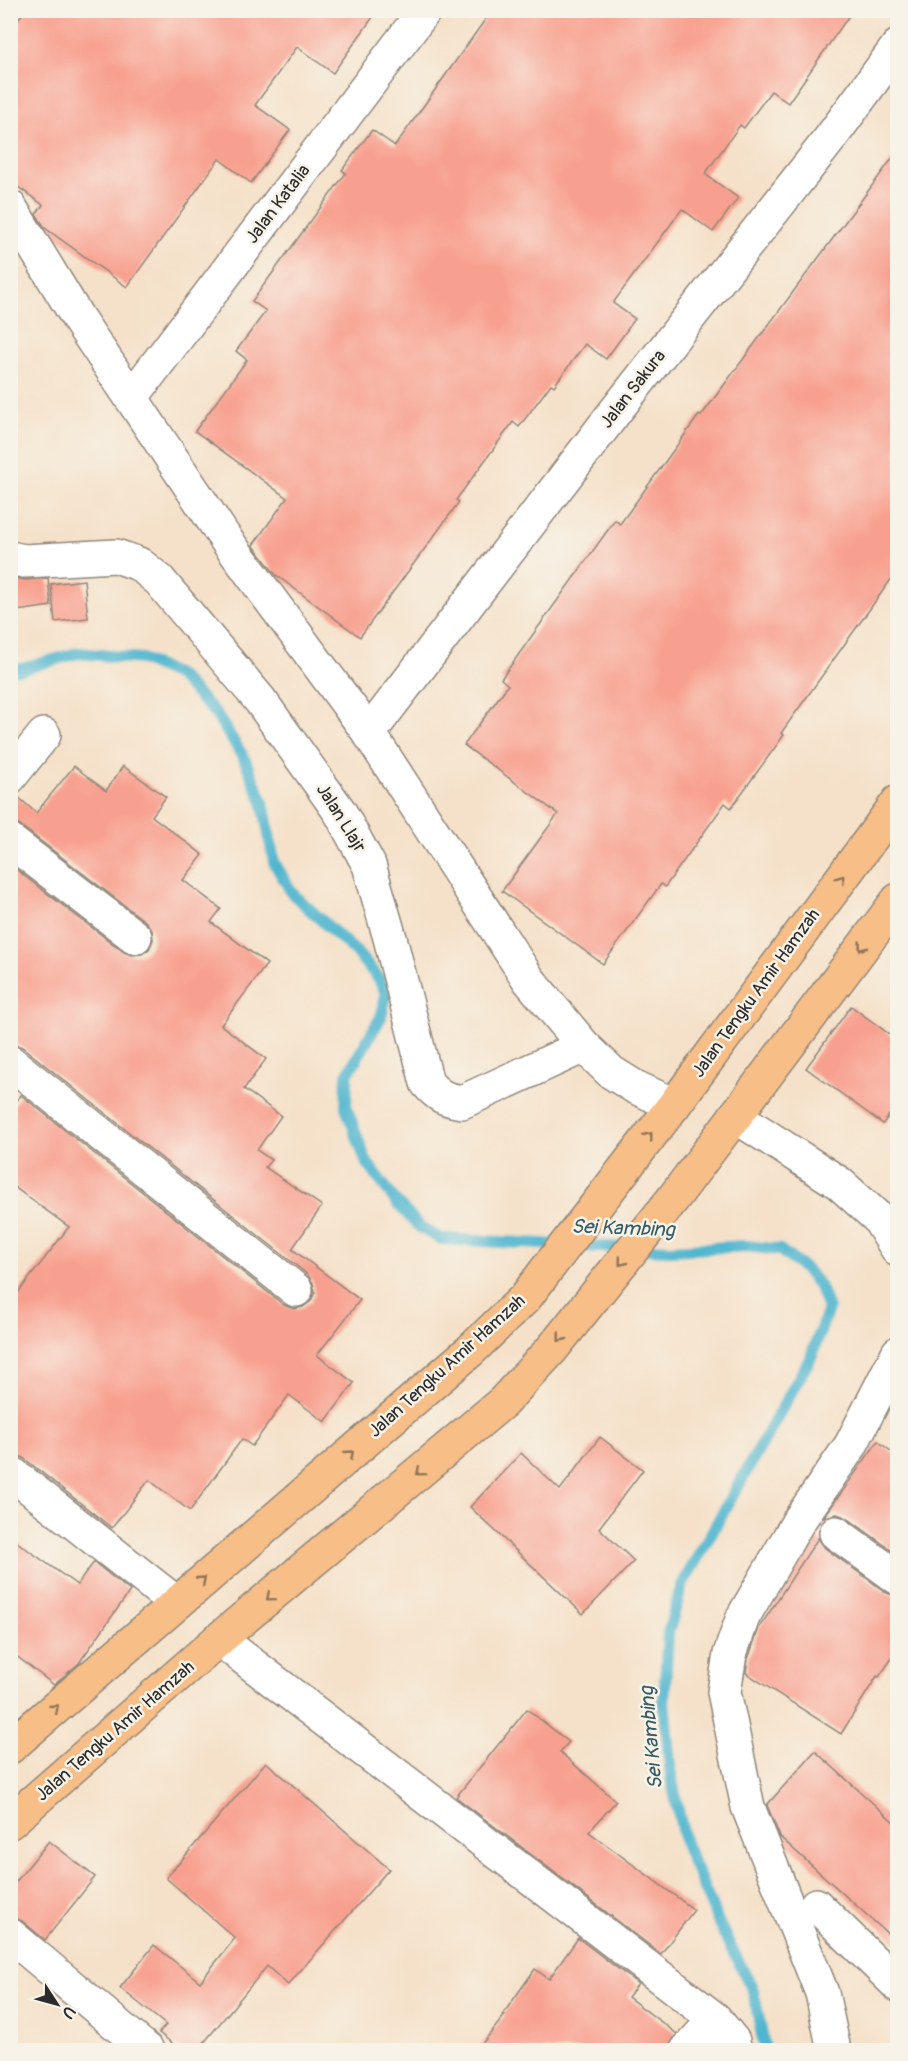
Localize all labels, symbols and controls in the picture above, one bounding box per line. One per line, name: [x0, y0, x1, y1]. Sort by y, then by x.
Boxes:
street label: Jalan Katalia: [241, 160, 315, 248]
street label: Jalan Sakura: [595, 345, 671, 433]
street label: Jalan Llajr: [311, 779, 371, 857]
one-way arrow: [833, 875, 844, 886]
street label: Jalan Tengku Amir Hamzah: [687, 904, 825, 1082]
one-way arrow: [859, 940, 870, 951]
one-way arrow: [641, 1132, 652, 1143]
water label: Sei Kambing: [571, 1214, 677, 1242]
one-way arrow: [618, 1255, 629, 1266]
street label: Jalan Tengku Amir Hamzah: [364, 1289, 530, 1443]
one-way arrow: [557, 1331, 568, 1342]
one-way arrow: [343, 1450, 354, 1461]
one-way arrow: [416, 1464, 427, 1475]
one-way arrow: [195, 1577, 206, 1588]
one-way arrow: [266, 1589, 277, 1600]
street label: Jalan Tengku Amir Hamzah: [31, 1656, 199, 1806]
water label: Sei Kambing: [634, 1684, 668, 1790]
one-way arrow: [48, 1704, 58, 1715]
north arrow: [27, 1974, 87, 2034]
text: U: [57, 2002, 80, 2023]

